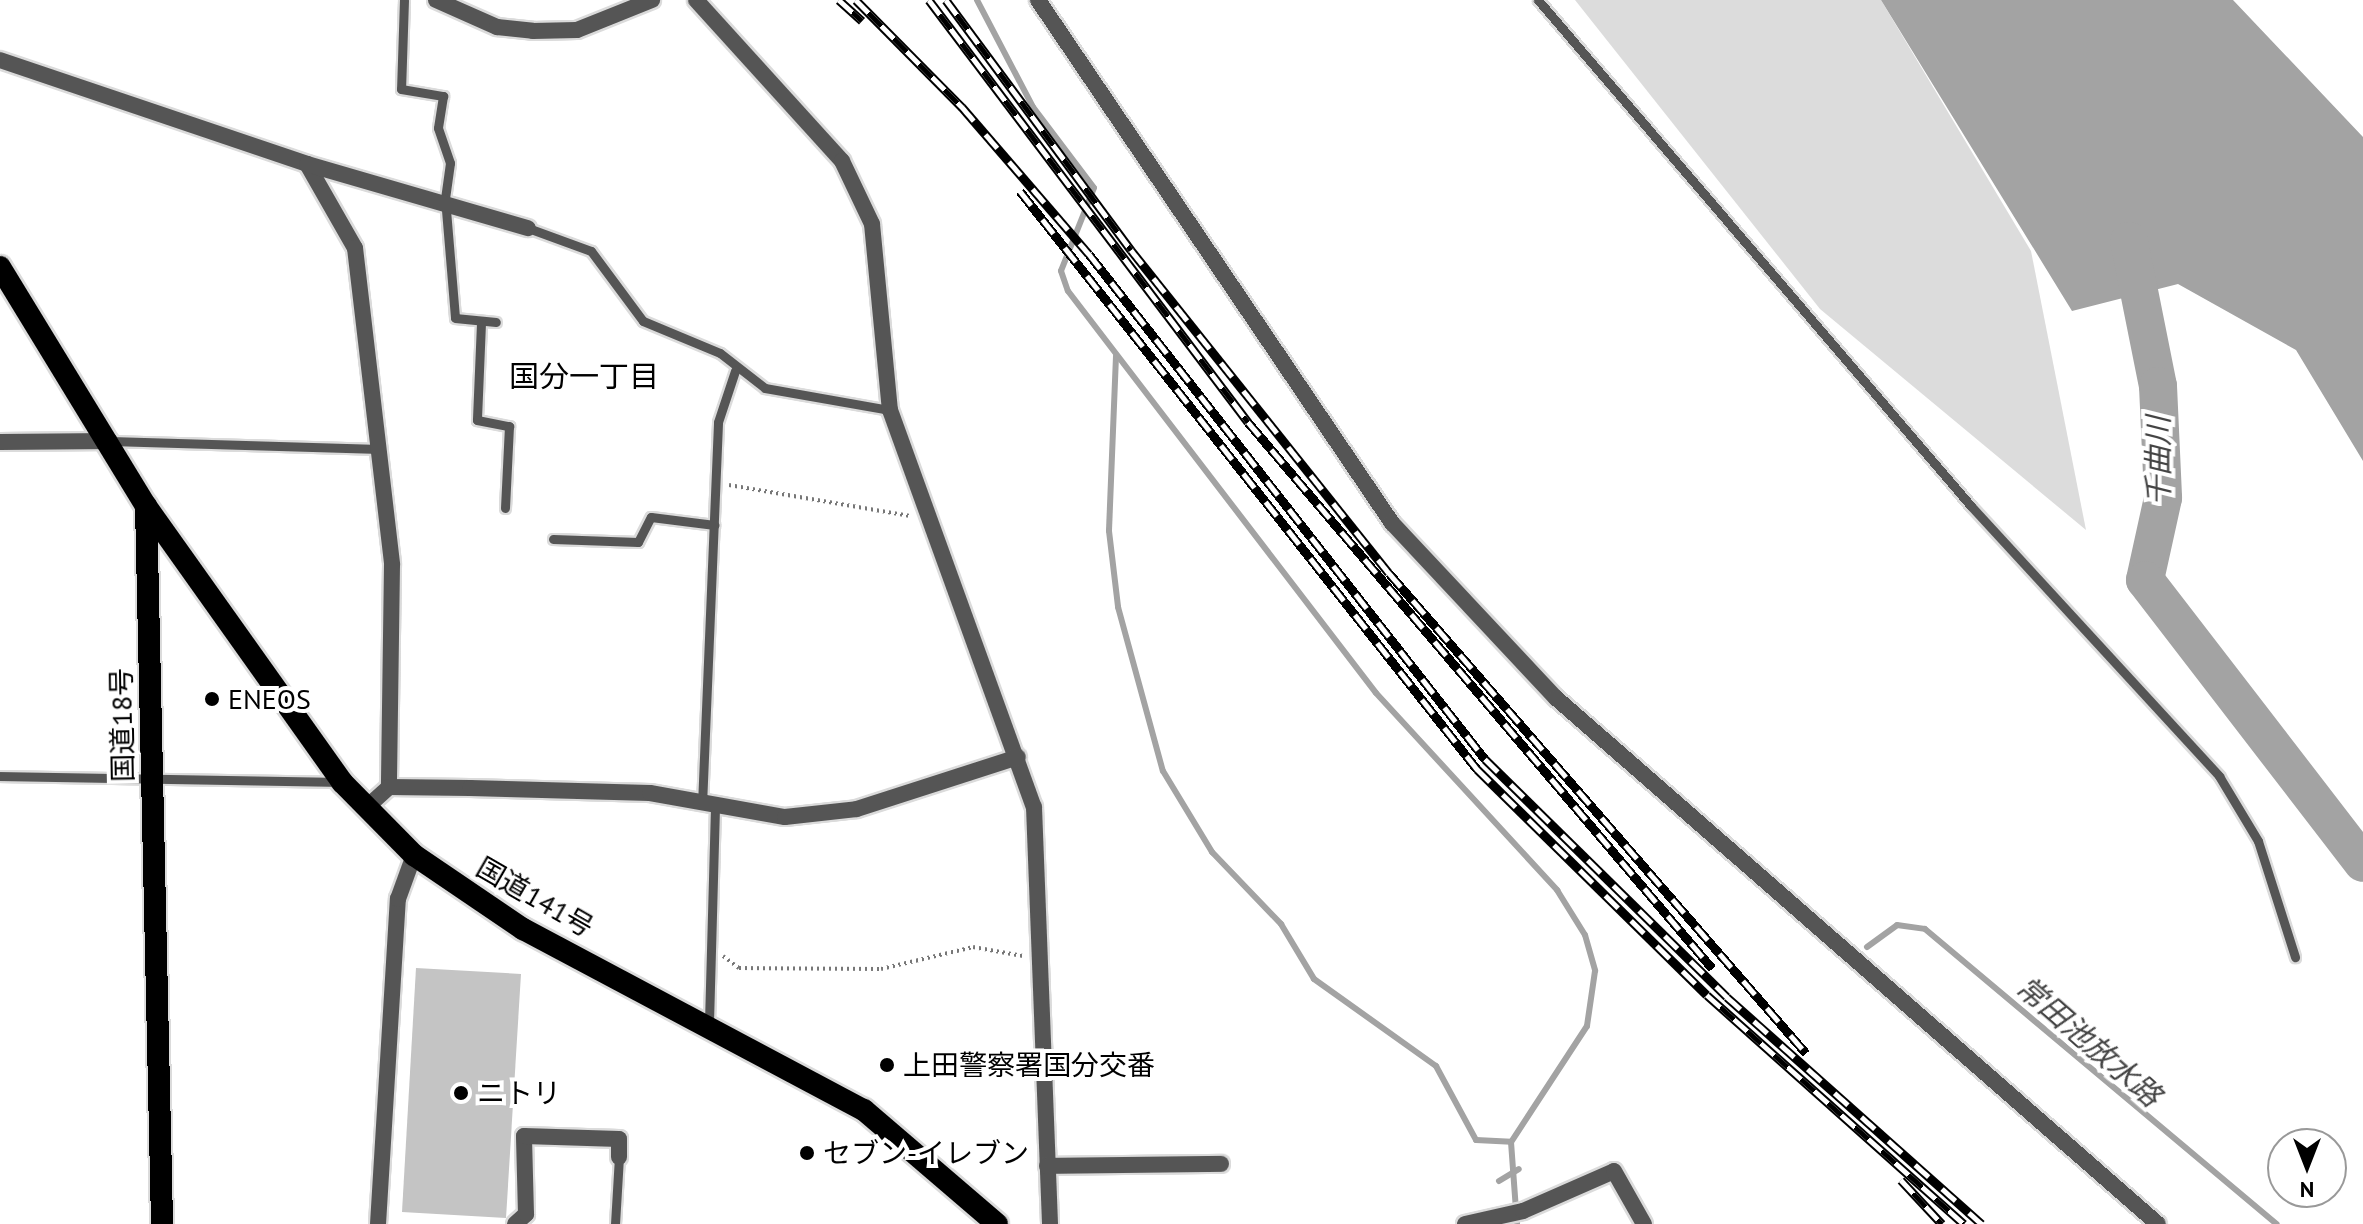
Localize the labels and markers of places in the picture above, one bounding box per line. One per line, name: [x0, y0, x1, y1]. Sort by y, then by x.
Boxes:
place label: ENEOS: [228, 682, 311, 716]
marker: ENEOS: [203, 690, 221, 708]
place label: 上田警察署国分交番: [903, 1048, 1155, 1082]
marker: 上田警察署国分交番: [878, 1056, 896, 1074]
place label: ニトリ: [477, 1076, 561, 1110]
marker: ニトリ: [452, 1084, 470, 1102]
place label: セブン-イレブン: [823, 1136, 1029, 1170]
marker: セブン-イレブン: [798, 1144, 816, 1162]

